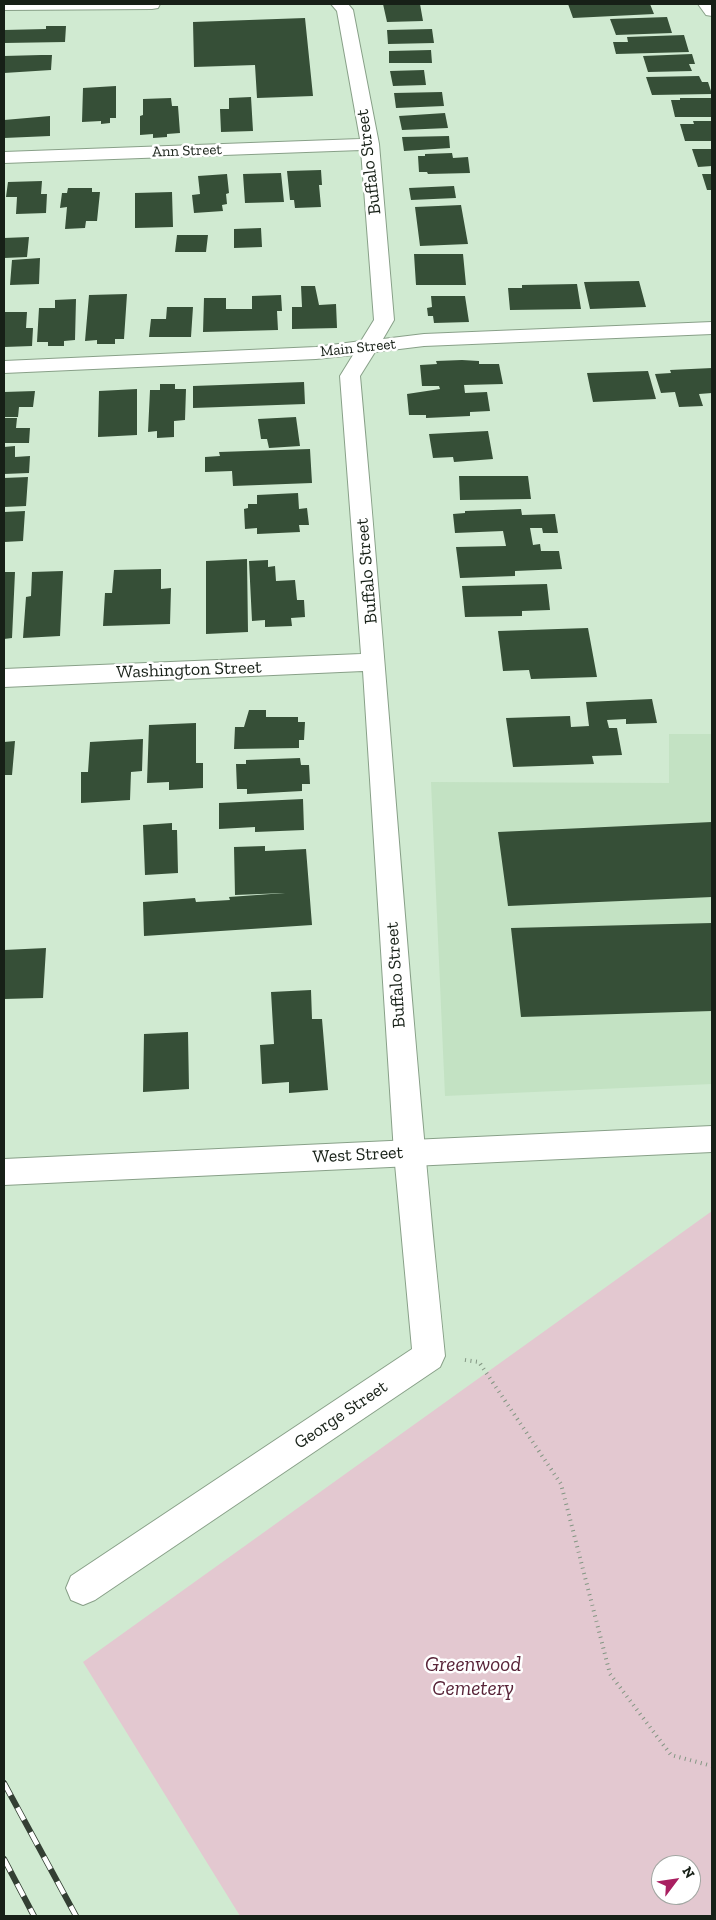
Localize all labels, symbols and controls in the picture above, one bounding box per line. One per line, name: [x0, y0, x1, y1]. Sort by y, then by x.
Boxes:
street label: Buffalo Street: [352, 108, 386, 216]
street label: Ann Street: [152, 141, 222, 161]
street label: Main Street: [319, 335, 397, 361]
street label: Buffalo Street: [352, 517, 382, 625]
street label: Washington Street: [116, 657, 262, 683]
street label: Buffalo Street: [382, 921, 410, 1029]
street label: West Street: [312, 1142, 404, 1168]
street label: George Street: [290, 1376, 392, 1454]
park label: Greenwood Cemetery: [425, 1652, 521, 1702]
north arrow: [651, 1855, 701, 1905]
text: N: [678, 1864, 698, 1881]

